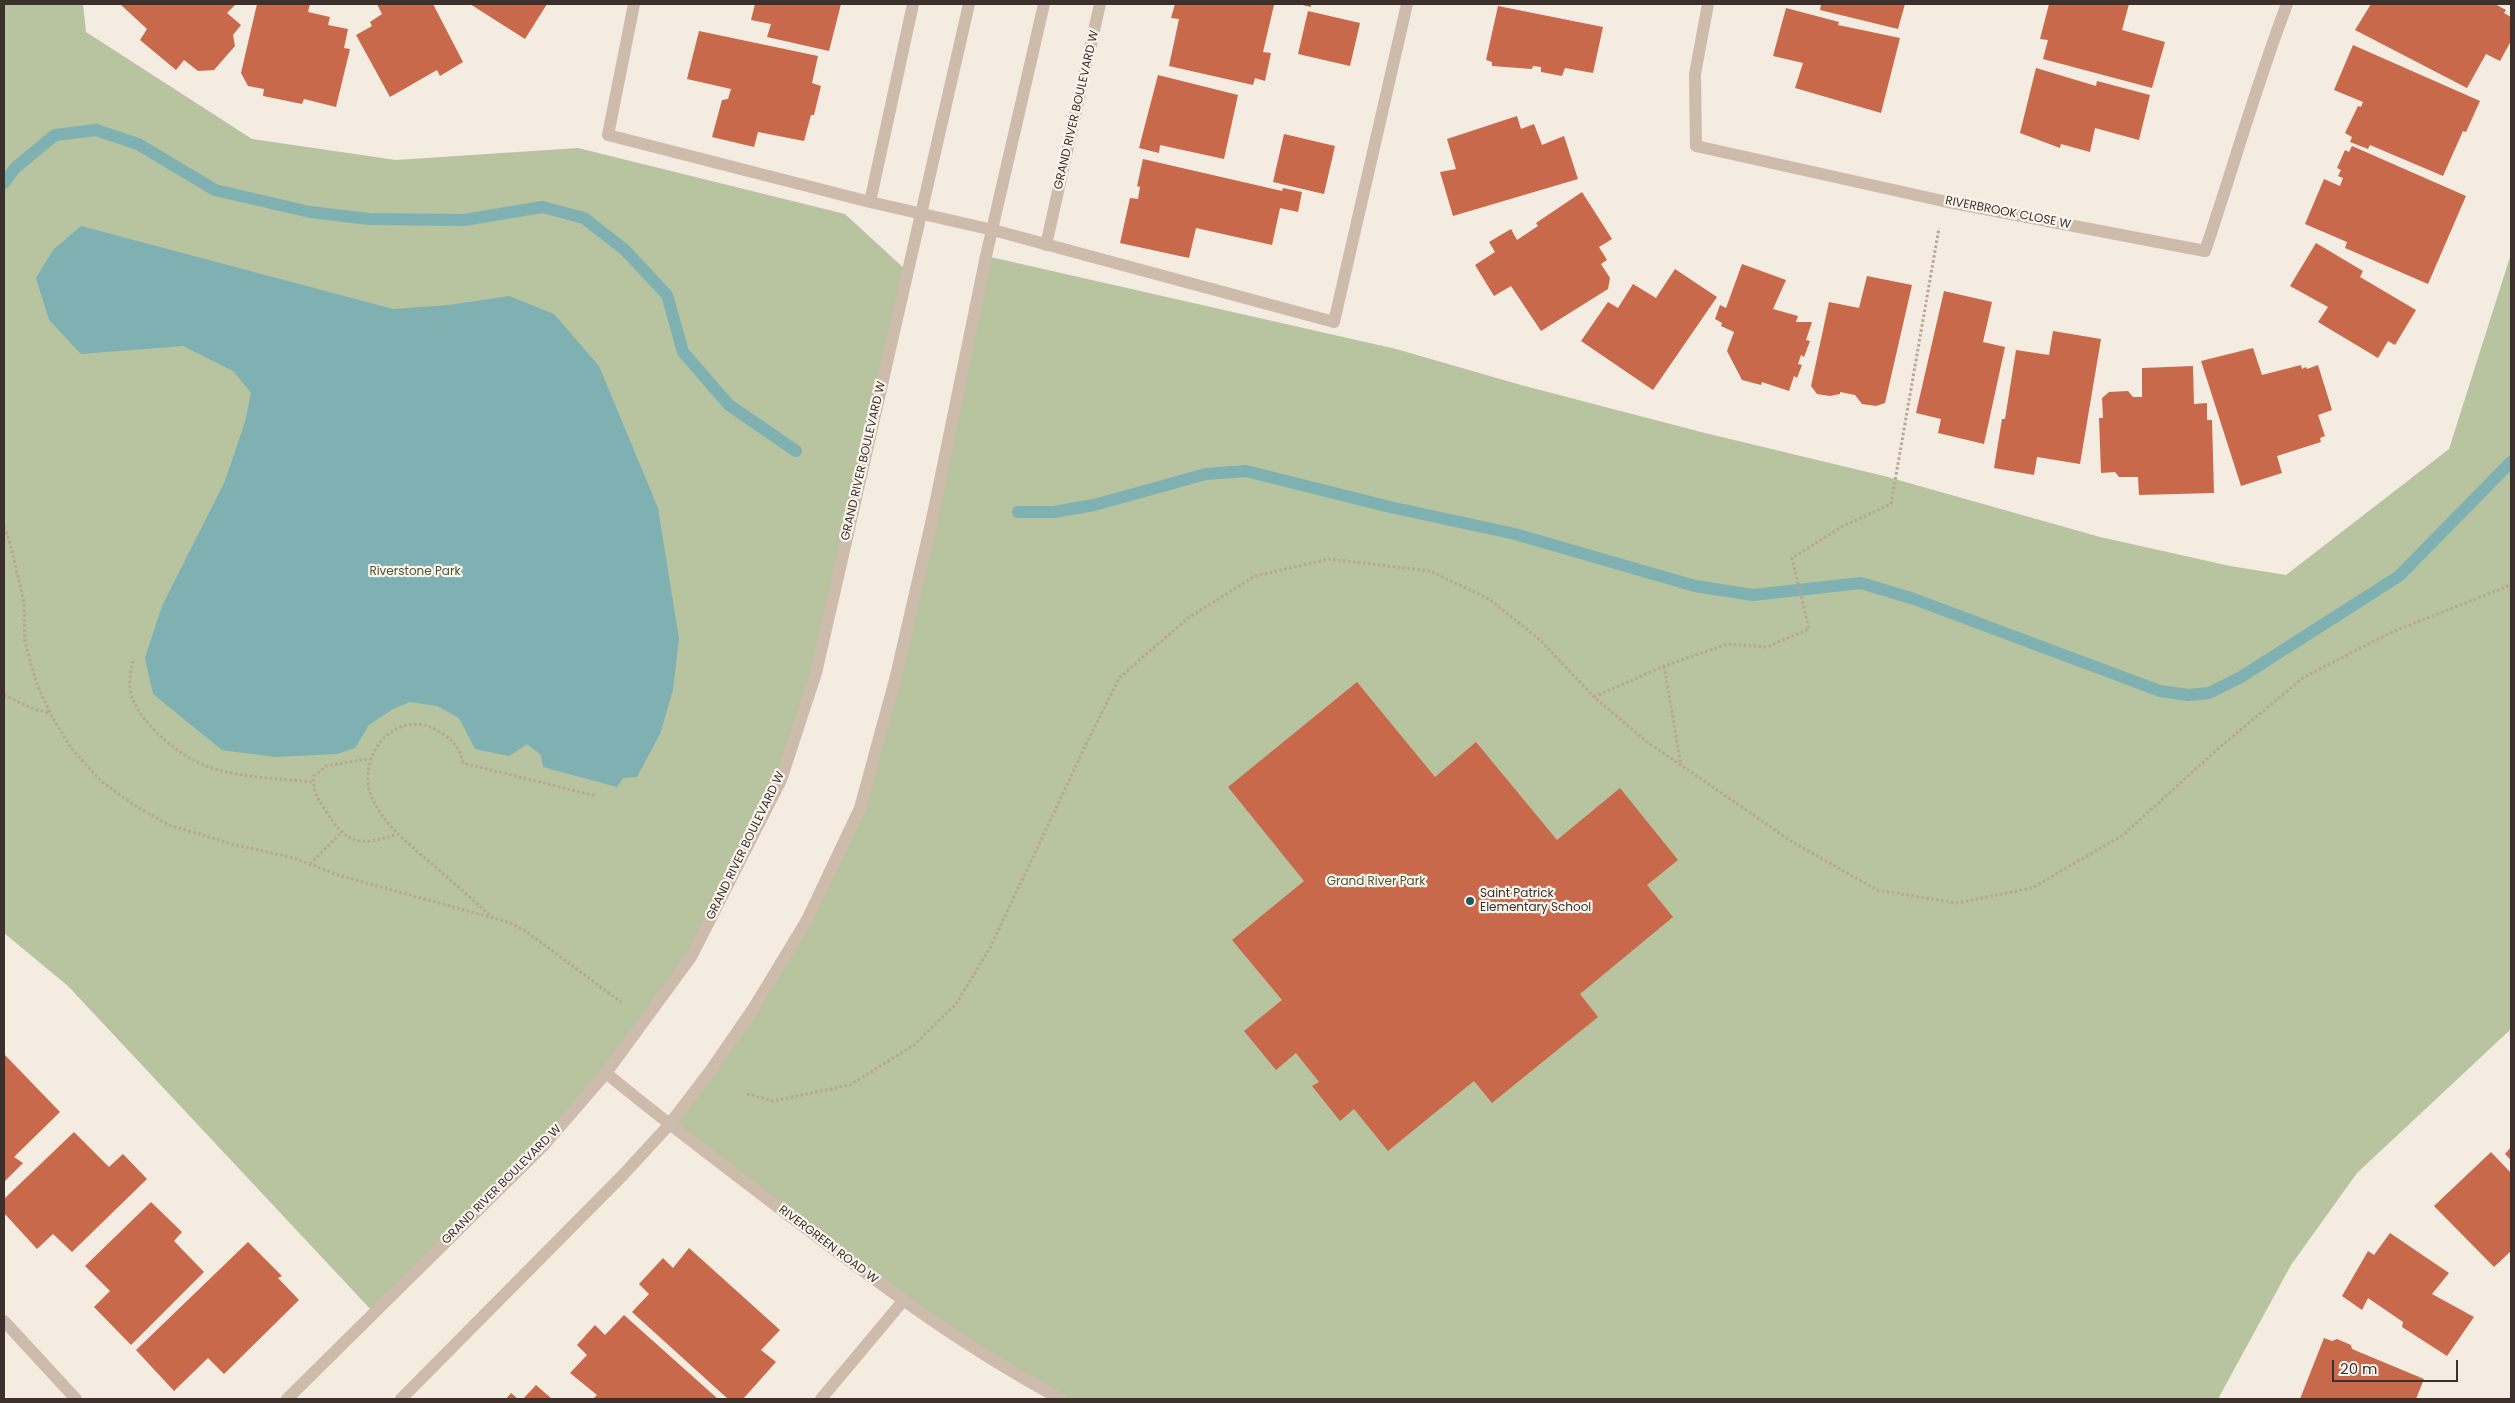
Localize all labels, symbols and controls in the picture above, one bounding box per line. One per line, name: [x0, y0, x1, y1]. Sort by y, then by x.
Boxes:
street label: GRAND RIVER BOULEVARD W: [1052, 29, 1102, 191]
street label: RIVERBROOK CLOSE W: [1944, 194, 2072, 232]
street label: GRAND RIVER BOULEVARD W: [839, 380, 889, 542]
park label: Riverstone Park: [369, 565, 461, 579]
street label: GRAND RIVER BOULEVARD W: [704, 770, 788, 922]
park label: Grand River Park: [1327, 875, 1425, 889]
place label: Saint Patrick Elementary School: [1480, 887, 1591, 915]
marker: Saint Patrick Elementary School: [1464, 895, 1476, 907]
street label: GRAND RIVER BOULEVARD W: [439, 1122, 565, 1248]
street label: RIVERGREEN ROAD W: [776, 1203, 880, 1287]
scale bar: [2335, 1350, 2461, 1382]
text: 20 m: [2340, 1358, 2378, 1379]

